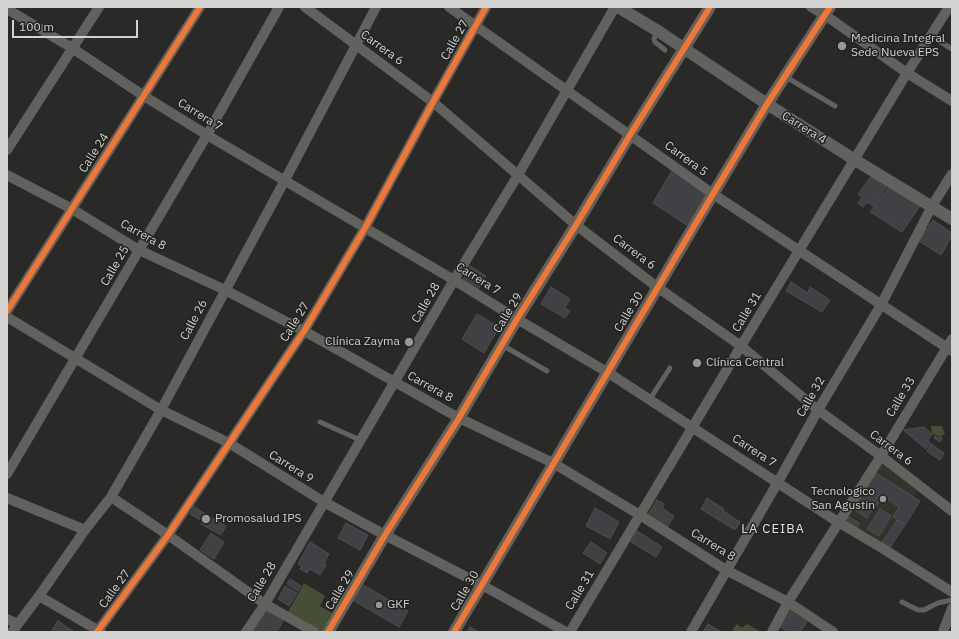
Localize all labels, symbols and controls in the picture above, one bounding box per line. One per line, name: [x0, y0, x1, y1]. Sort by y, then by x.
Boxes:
scale bar: [14, 12, 140, 38]
street label: Calle 27: [438, 17, 472, 63]
text: 100 m: [19, 19, 54, 34]
street label: Carrera 6: [358, 27, 406, 69]
place label: Medicina Integral Sede Nueva EPS: [851, 32, 945, 60]
marker: Medicina Integral Sede Nueva EPS: [836, 40, 848, 52]
street label: Carrera 7: [175, 96, 225, 134]
street label: Carrera 4: [779, 109, 829, 147]
street label: Calle 24: [76, 131, 112, 175]
street label: Carrera 5: [662, 138, 710, 180]
street label: Carrera 8: [118, 217, 168, 253]
street label: Carrera 6: [610, 231, 658, 273]
street label: Calle 25: [98, 243, 132, 289]
street label: Carrera 7: [453, 260, 503, 298]
street label: Calle 28: [409, 280, 443, 326]
street label: Calle 30: [611, 289, 647, 335]
street label: Calle 31: [729, 289, 765, 335]
street label: Calle 29: [490, 290, 526, 336]
street label: Calle 26: [177, 297, 211, 343]
street label: Calle 27: [277, 299, 313, 345]
place label: Clínica Zayma: [325, 335, 400, 349]
marker: Clínica Zayma: [403, 336, 415, 348]
place label: Clínica Central: [706, 356, 784, 370]
marker: Clínica Central: [691, 357, 703, 369]
street label: Carrera 8: [405, 369, 455, 405]
street label: Calle 32: [794, 374, 828, 420]
street label: Calle 33: [883, 374, 919, 420]
street label: Carrera 6: [867, 427, 915, 469]
street label: Carrera 7: [729, 431, 779, 471]
street label: Carrera 9: [266, 448, 316, 486]
place label: Tecnologico San Agustin: [811, 485, 875, 513]
marker: Tecnologico San Agustin: [878, 494, 888, 504]
place label: Promosalud IPS: [215, 512, 302, 526]
marker: Promosalud IPS: [200, 513, 212, 525]
district label: LA CEIBA: [741, 521, 805, 537]
street label: Carrera 8: [688, 526, 738, 564]
street label: Calle 28: [244, 559, 280, 605]
street label: Calle 27: [96, 567, 134, 611]
street label: Calle 29: [322, 567, 358, 613]
street label: Calle 31: [562, 567, 598, 613]
street label: Calle 30: [448, 568, 482, 614]
place label: GKF: [387, 598, 410, 612]
marker: GKF: [374, 600, 384, 610]

